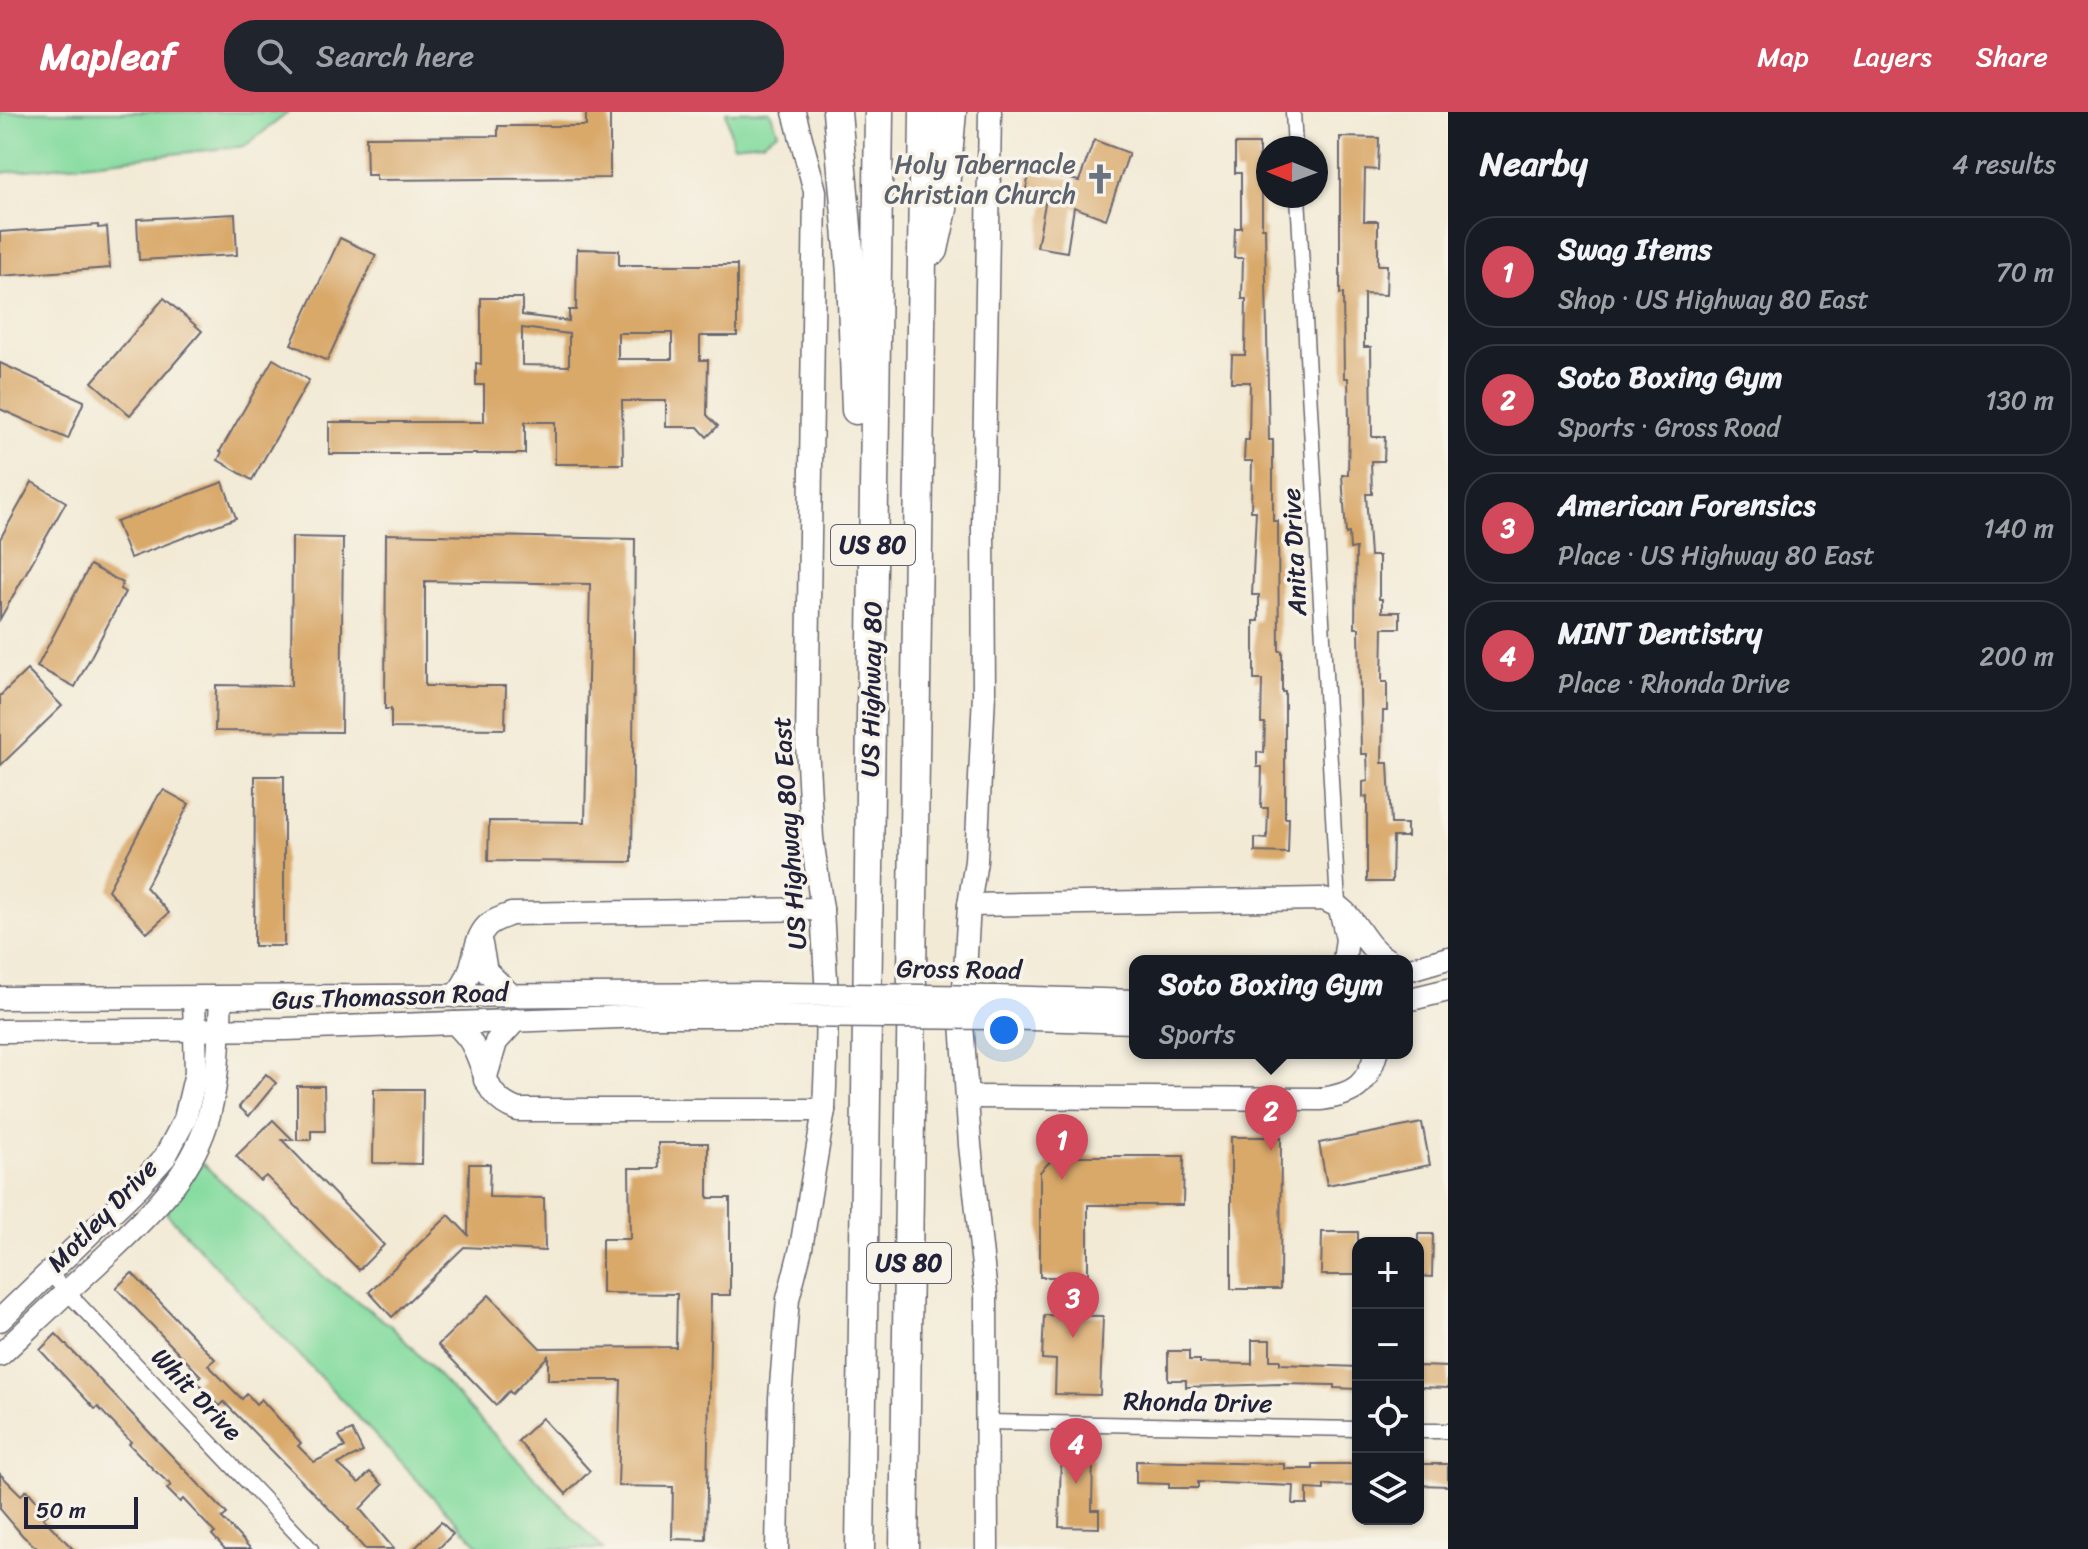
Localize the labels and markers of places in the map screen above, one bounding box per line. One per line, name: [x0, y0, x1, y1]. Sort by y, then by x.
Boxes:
place label: Holy Tabernacle Christian Church: [884, 141, 1076, 217]
church icon: Holy Tabernacle Christian Church: [1083, 162, 1117, 196]
pin: 2: [1245, 1085, 1297, 1151]
pin: 1: [1036, 1114, 1088, 1180]
pin: 3: [1047, 1272, 1099, 1338]
pin: 4: [1050, 1418, 1102, 1484]

